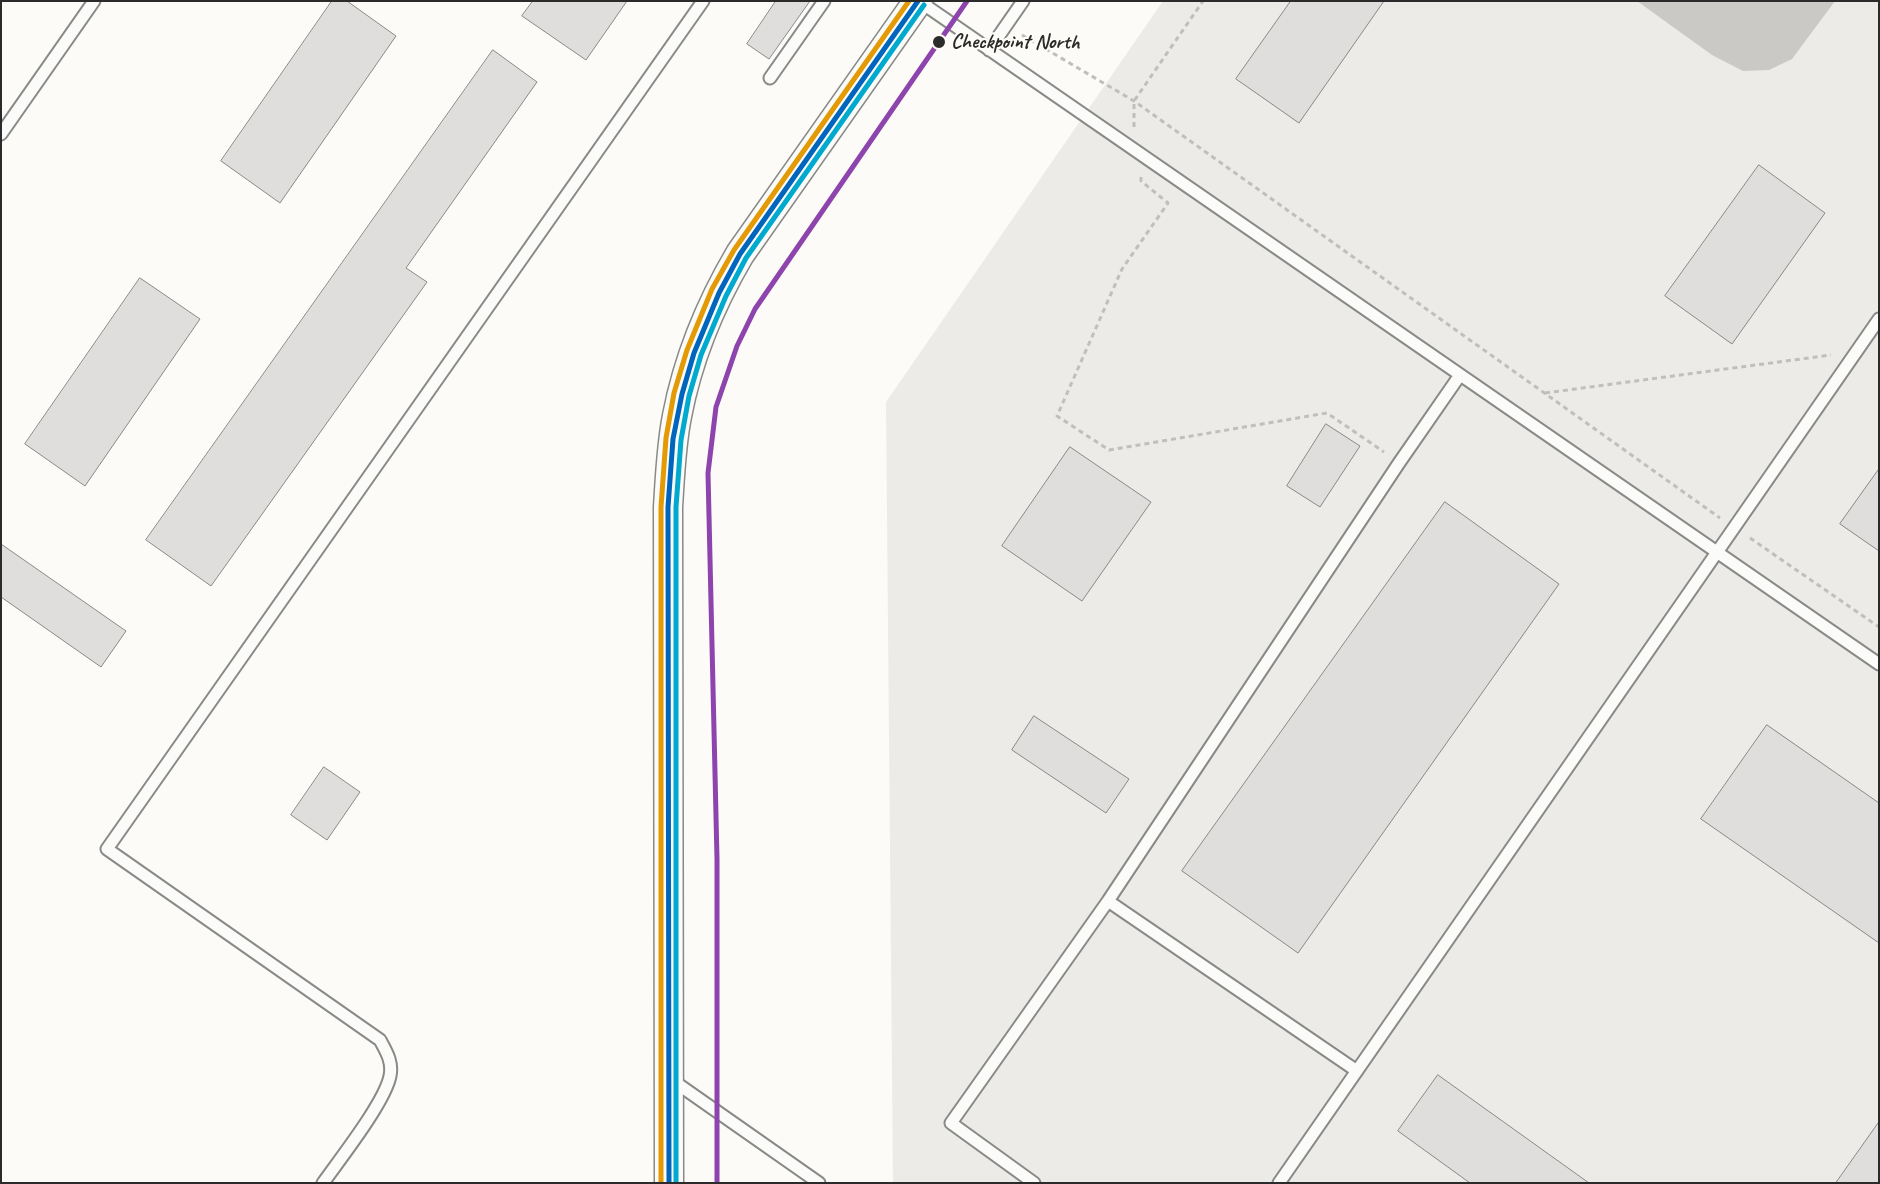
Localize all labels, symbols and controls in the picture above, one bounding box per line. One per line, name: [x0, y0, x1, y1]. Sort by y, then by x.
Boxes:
place label: Checkpoint North: [951, 29, 1080, 55]
marker: Checkpoint North: [931, 34, 947, 50]

